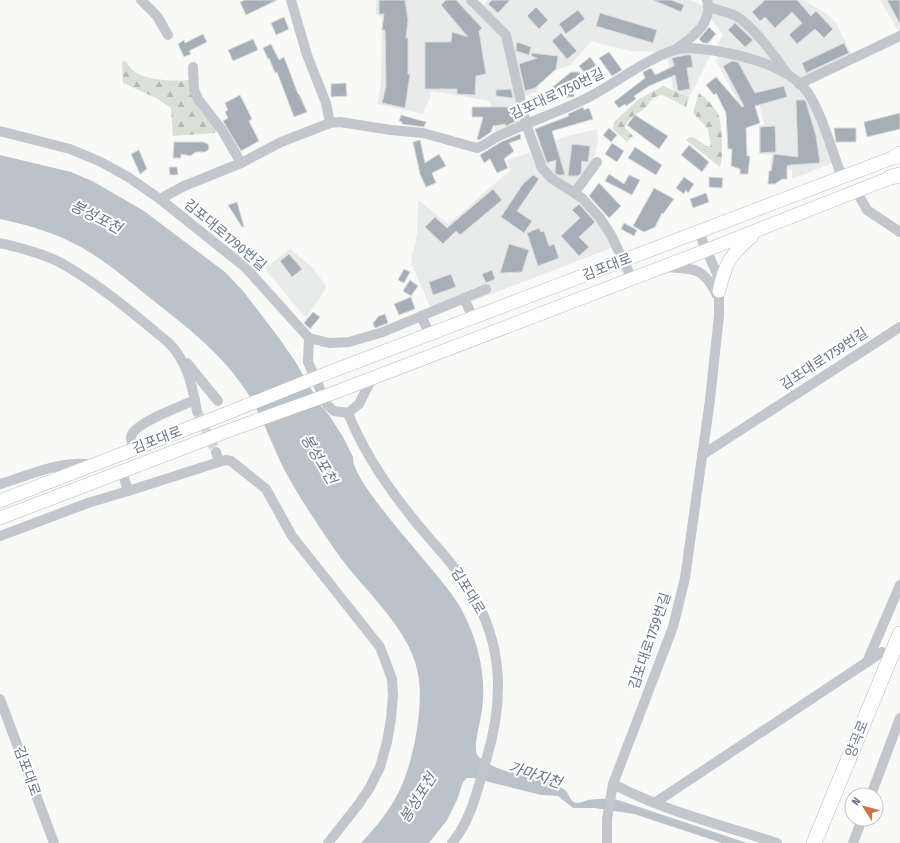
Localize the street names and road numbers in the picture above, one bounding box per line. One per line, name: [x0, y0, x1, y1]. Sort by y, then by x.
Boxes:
street label: 김포대로1750번길: [507, 65, 607, 123]
street label: 김포대로1790번길: [180, 196, 270, 274]
street label: 김포대로: [580, 250, 634, 284]
street label: 김포대로1759번길: [777, 324, 871, 394]
street label: 김포대로: [130, 423, 184, 457]
street label: 김포대로: [447, 565, 489, 618]
street label: 김포대로1759번길: [625, 590, 675, 692]
street label: 양곡로: [842, 718, 872, 760]
street label: 김포대로: [10, 744, 44, 798]

